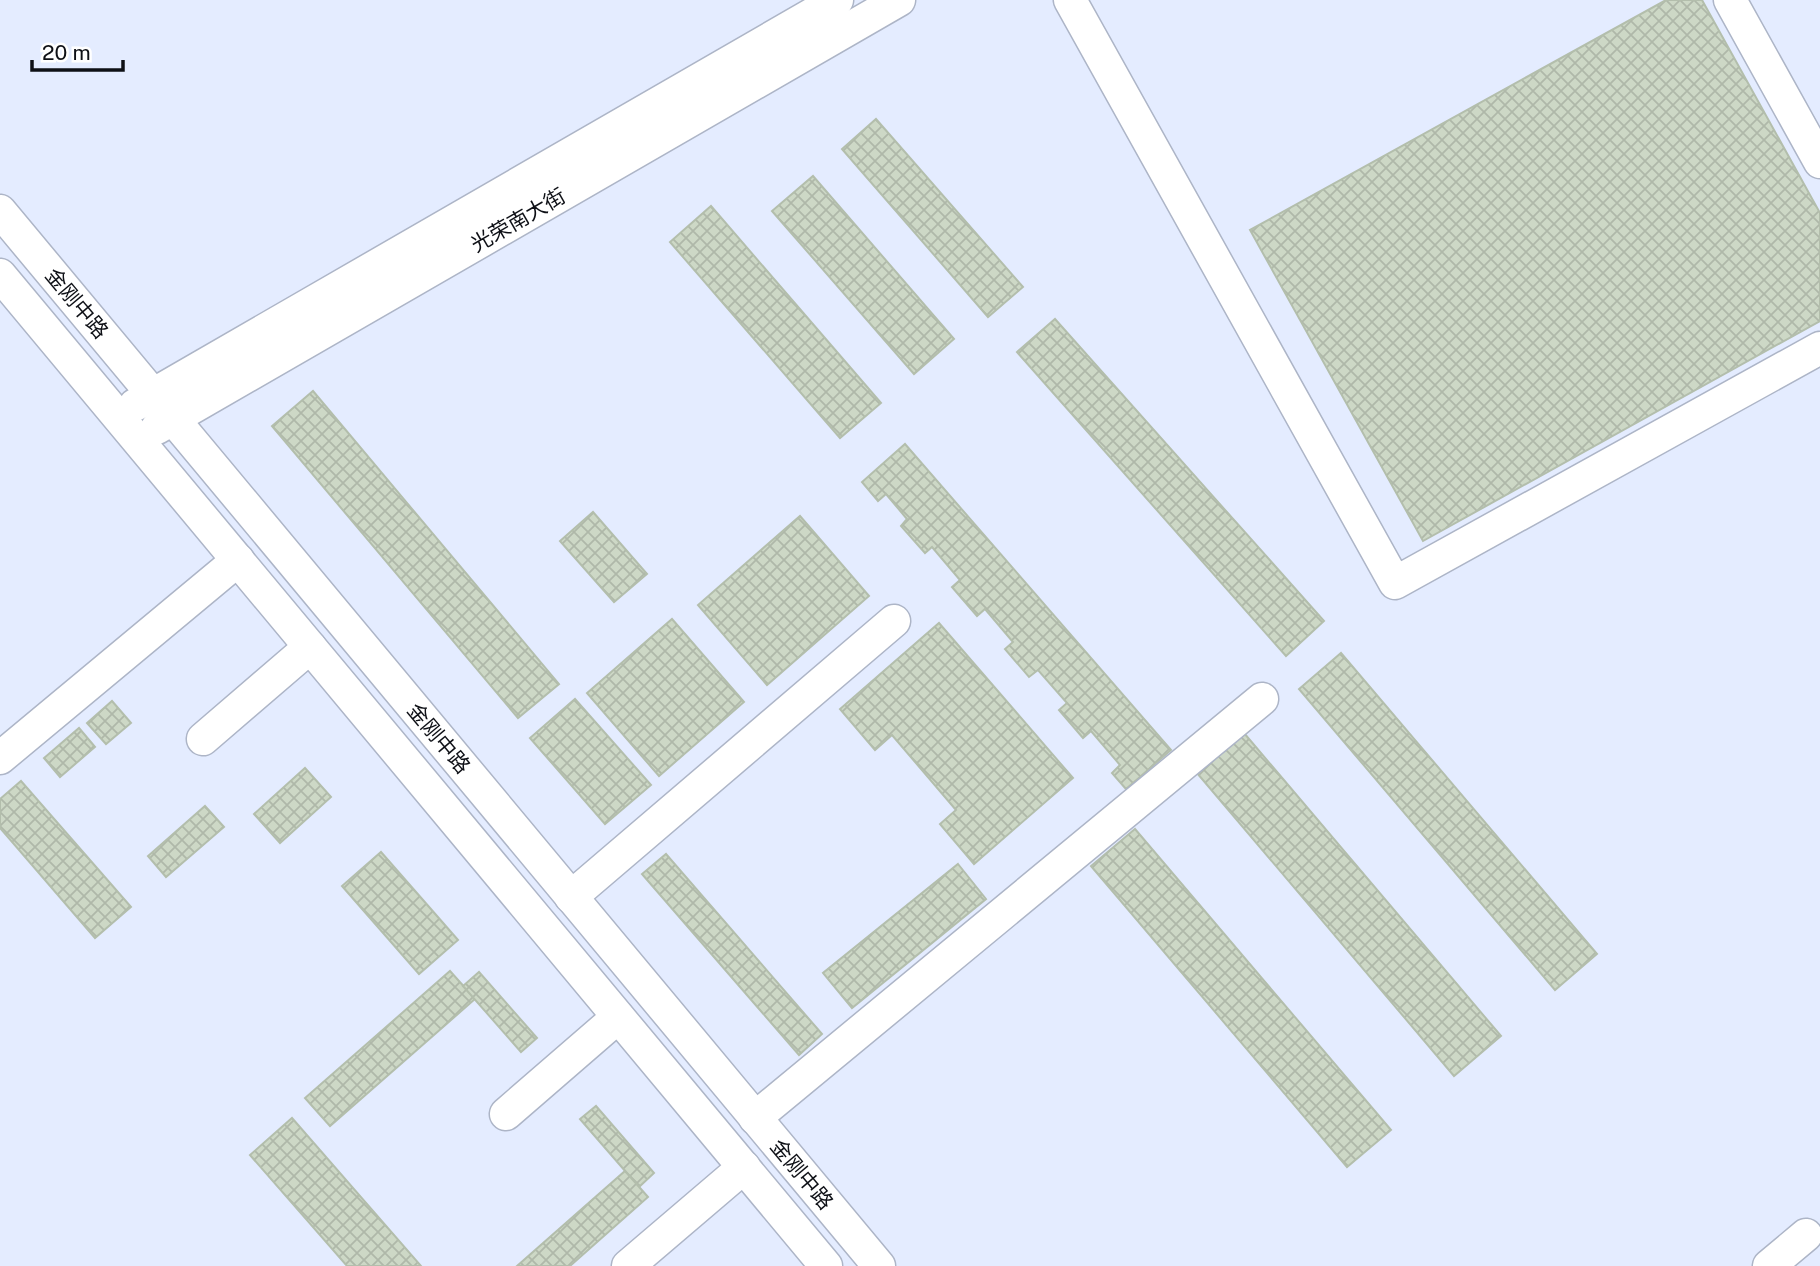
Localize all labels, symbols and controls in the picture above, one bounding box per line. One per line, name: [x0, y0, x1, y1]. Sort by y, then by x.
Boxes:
scale bar: [32, 28, 122, 72]
text: 20 m: [42, 40, 91, 65]
street label: 光荣南大街: [466, 183, 570, 257]
street label: 金刚中路: [40, 263, 114, 343]
street label: 金刚中路: [402, 698, 476, 778]
street label: 金刚中路: [765, 1134, 839, 1214]

